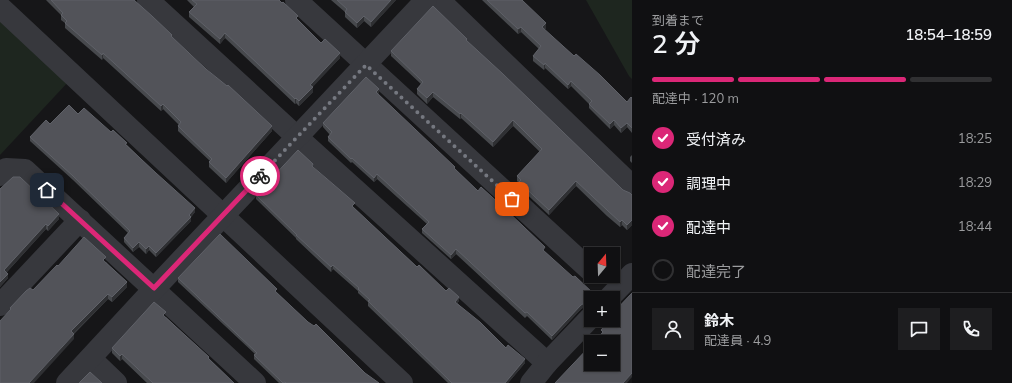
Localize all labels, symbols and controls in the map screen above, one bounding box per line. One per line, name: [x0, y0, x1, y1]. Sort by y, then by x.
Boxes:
text: 到着まで: [652, 12, 704, 28]
text: 18:54–18:59: [905, 25, 992, 44]
text: 2 分: [652, 27, 701, 60]
text: 配達中 · 120 m: [652, 90, 739, 106]
icon: check: [652, 127, 674, 149]
text: 受付済み: [686, 130, 746, 149]
text: 18:25: [958, 130, 992, 146]
courier: [240, 156, 280, 196]
icon: bike: [249, 165, 271, 187]
icon: check: [652, 171, 674, 193]
pin: [30, 173, 64, 207]
text: 調理中: [686, 174, 731, 193]
text: 18:29: [958, 174, 992, 190]
icon: home: [36, 179, 58, 201]
pin: [495, 182, 529, 216]
icon: bag: [501, 188, 523, 210]
icon: check: [652, 215, 674, 237]
text: 配達中: [686, 218, 731, 237]
text: 18:44: [958, 218, 992, 234]
north arrow: [584, 247, 620, 283]
map controls: [584, 247, 620, 371]
text: 配達完了: [686, 262, 746, 281]
button: +: [584, 291, 620, 327]
button: person: [652, 308, 694, 350]
button: chat: [898, 308, 940, 350]
button: phone: [950, 308, 992, 350]
text: 鈴木: [704, 311, 734, 330]
text: 配達員 · 4.9: [704, 332, 771, 348]
button: −: [584, 335, 620, 371]

